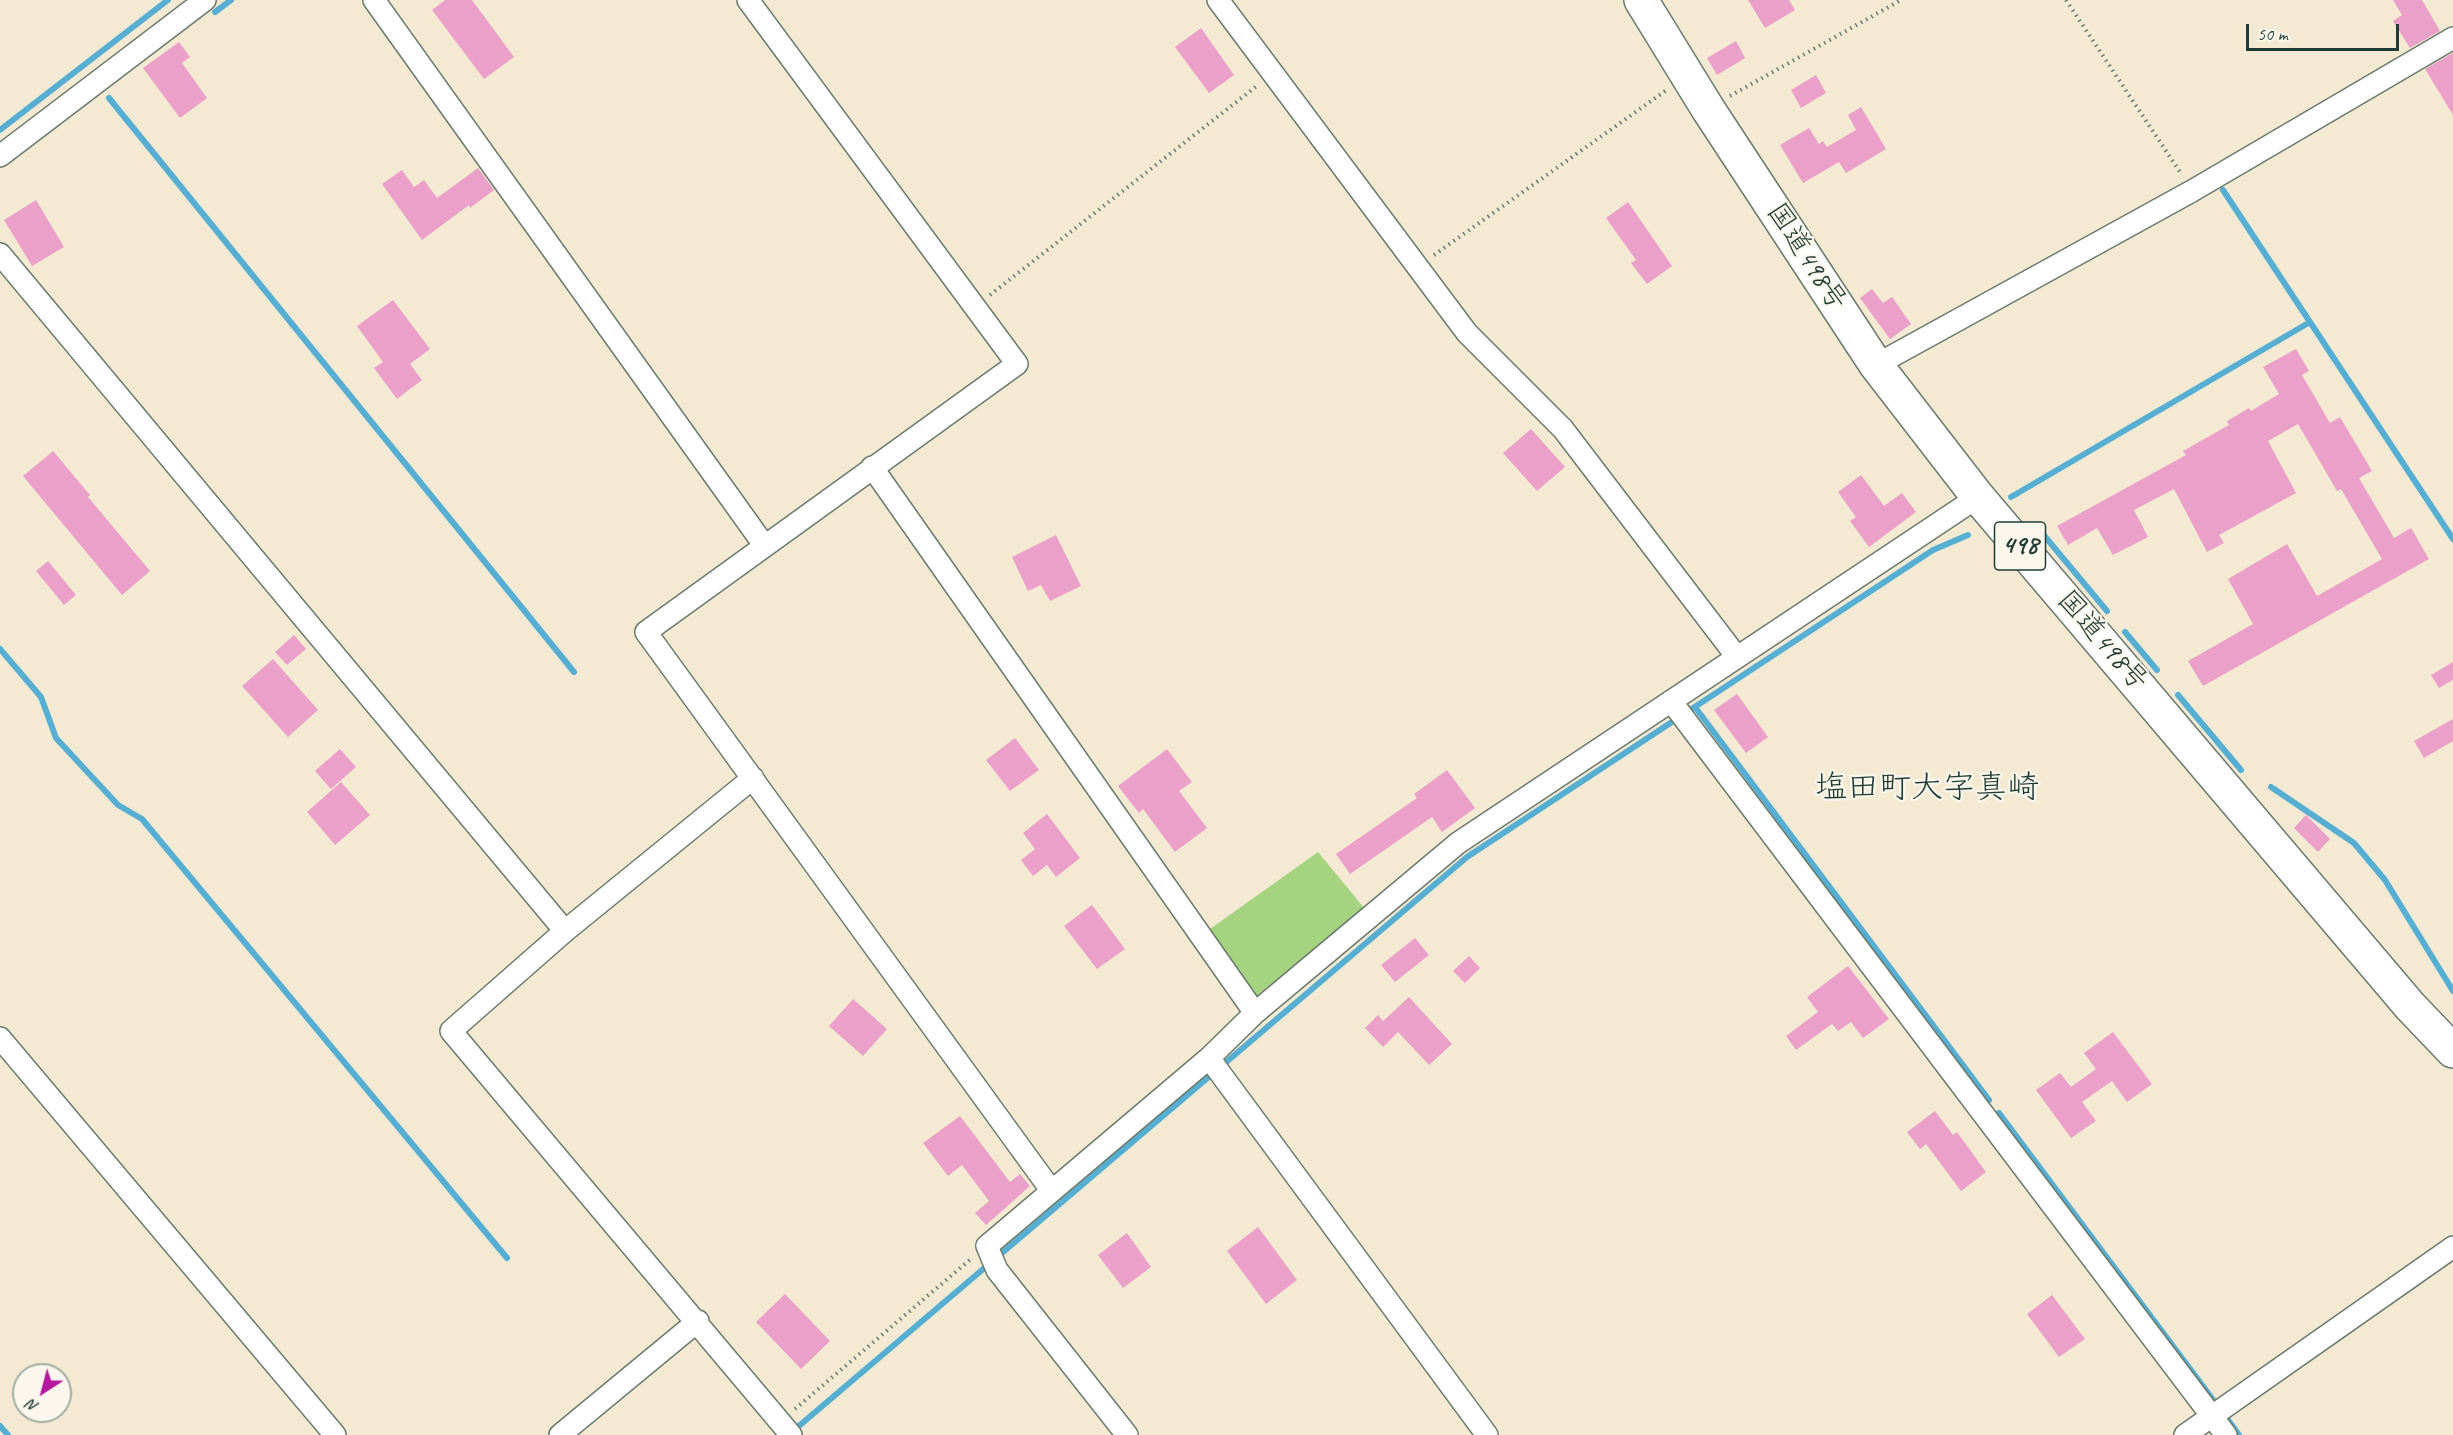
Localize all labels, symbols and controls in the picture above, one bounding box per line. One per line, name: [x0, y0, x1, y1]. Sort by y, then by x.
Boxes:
scale bar: [2249, 12, 2402, 50]
text: 50 m: [2257, 23, 2288, 45]
street label: 国道498号: [1759, 197, 1853, 317]
road number: 498: [1994, 522, 2046, 570]
street label: 国道498号: [2049, 584, 2155, 698]
district label: 塩田町大字真崎: [1815, 770, 2039, 808]
north arrow: [12, 1363, 72, 1423]
text: N: [23, 1395, 42, 1417]

